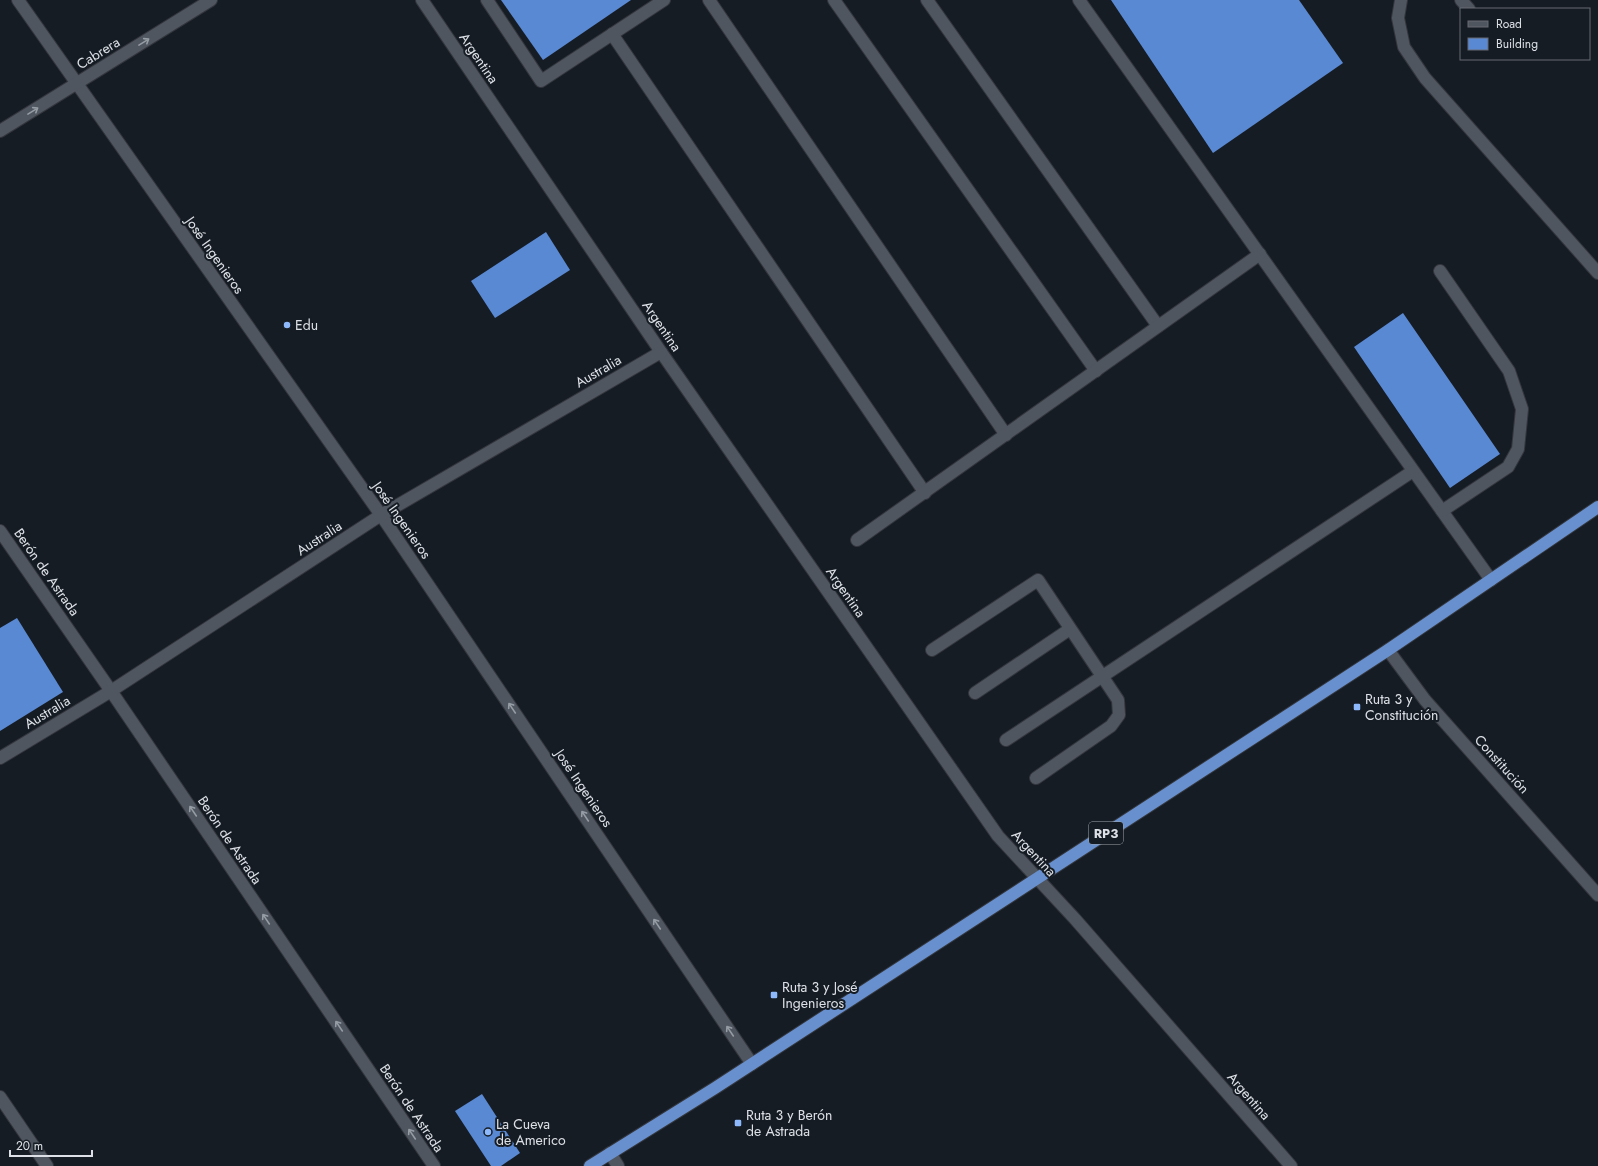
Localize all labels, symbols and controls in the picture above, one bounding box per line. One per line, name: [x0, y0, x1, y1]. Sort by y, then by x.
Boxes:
legend: [1460, 8, 1590, 60]
text: Road: [1496, 15, 1522, 33]
street label: Argentina: [455, 29, 503, 87]
street label: Cabrera: [72, 32, 124, 74]
text: Building: [1496, 35, 1538, 53]
one-way arrow: [138, 38, 150, 46]
one-way arrow: [27, 107, 38, 115]
street label: José Ingenieros: [180, 211, 249, 298]
street label: Argentina: [638, 297, 686, 355]
place label: Edu: [295, 315, 318, 335]
marker: Edu: [282, 320, 292, 330]
street label: Australia: [571, 350, 625, 392]
street label: José Ingenieros: [367, 476, 436, 563]
street label: Australia: [292, 516, 346, 560]
street label: Berón de Astrada: [9, 524, 85, 620]
street label: Argentina: [821, 563, 871, 621]
place label: Ruta 3 y Constitución: [1365, 689, 1438, 725]
street label: Australia: [20, 690, 74, 734]
marker: Ruta 3 y Constitución: [1352, 702, 1362, 712]
one-way arrow: [508, 703, 516, 714]
street label: Constitución: [1470, 730, 1534, 798]
street label: José Ingenieros: [549, 743, 618, 831]
street label: Berón de Astrada: [193, 792, 267, 888]
one-way arrow: [189, 806, 197, 817]
one-way arrow: [580, 810, 588, 822]
road number: RP3: [1089, 822, 1123, 844]
street label: Argentina: [1007, 825, 1061, 881]
one-way arrow: [262, 914, 270, 925]
one-way arrow: [653, 918, 661, 929]
place label: Ruta 3 y José Ingenieros: [782, 977, 858, 1013]
marker: Ruta 3 y José Ingenieros: [769, 990, 779, 1000]
one-way arrow: [335, 1021, 343, 1032]
one-way arrow: [726, 1026, 734, 1037]
street label: Berón de Astrada: [375, 1060, 449, 1156]
street label: Argentina: [1223, 1068, 1275, 1124]
place label: Ruta 3 y Berón de Astrada: [746, 1105, 832, 1141]
place label: La Cueva de Americo: [496, 1114, 566, 1150]
marker: Ruta 3 y Berón de Astrada: [733, 1118, 743, 1128]
marker: La Cueva de Americo: [483, 1127, 493, 1137]
one-way arrow: [408, 1129, 416, 1140]
scale bar: [10, 1132, 92, 1158]
text: 20 m: [16, 1137, 43, 1155]

